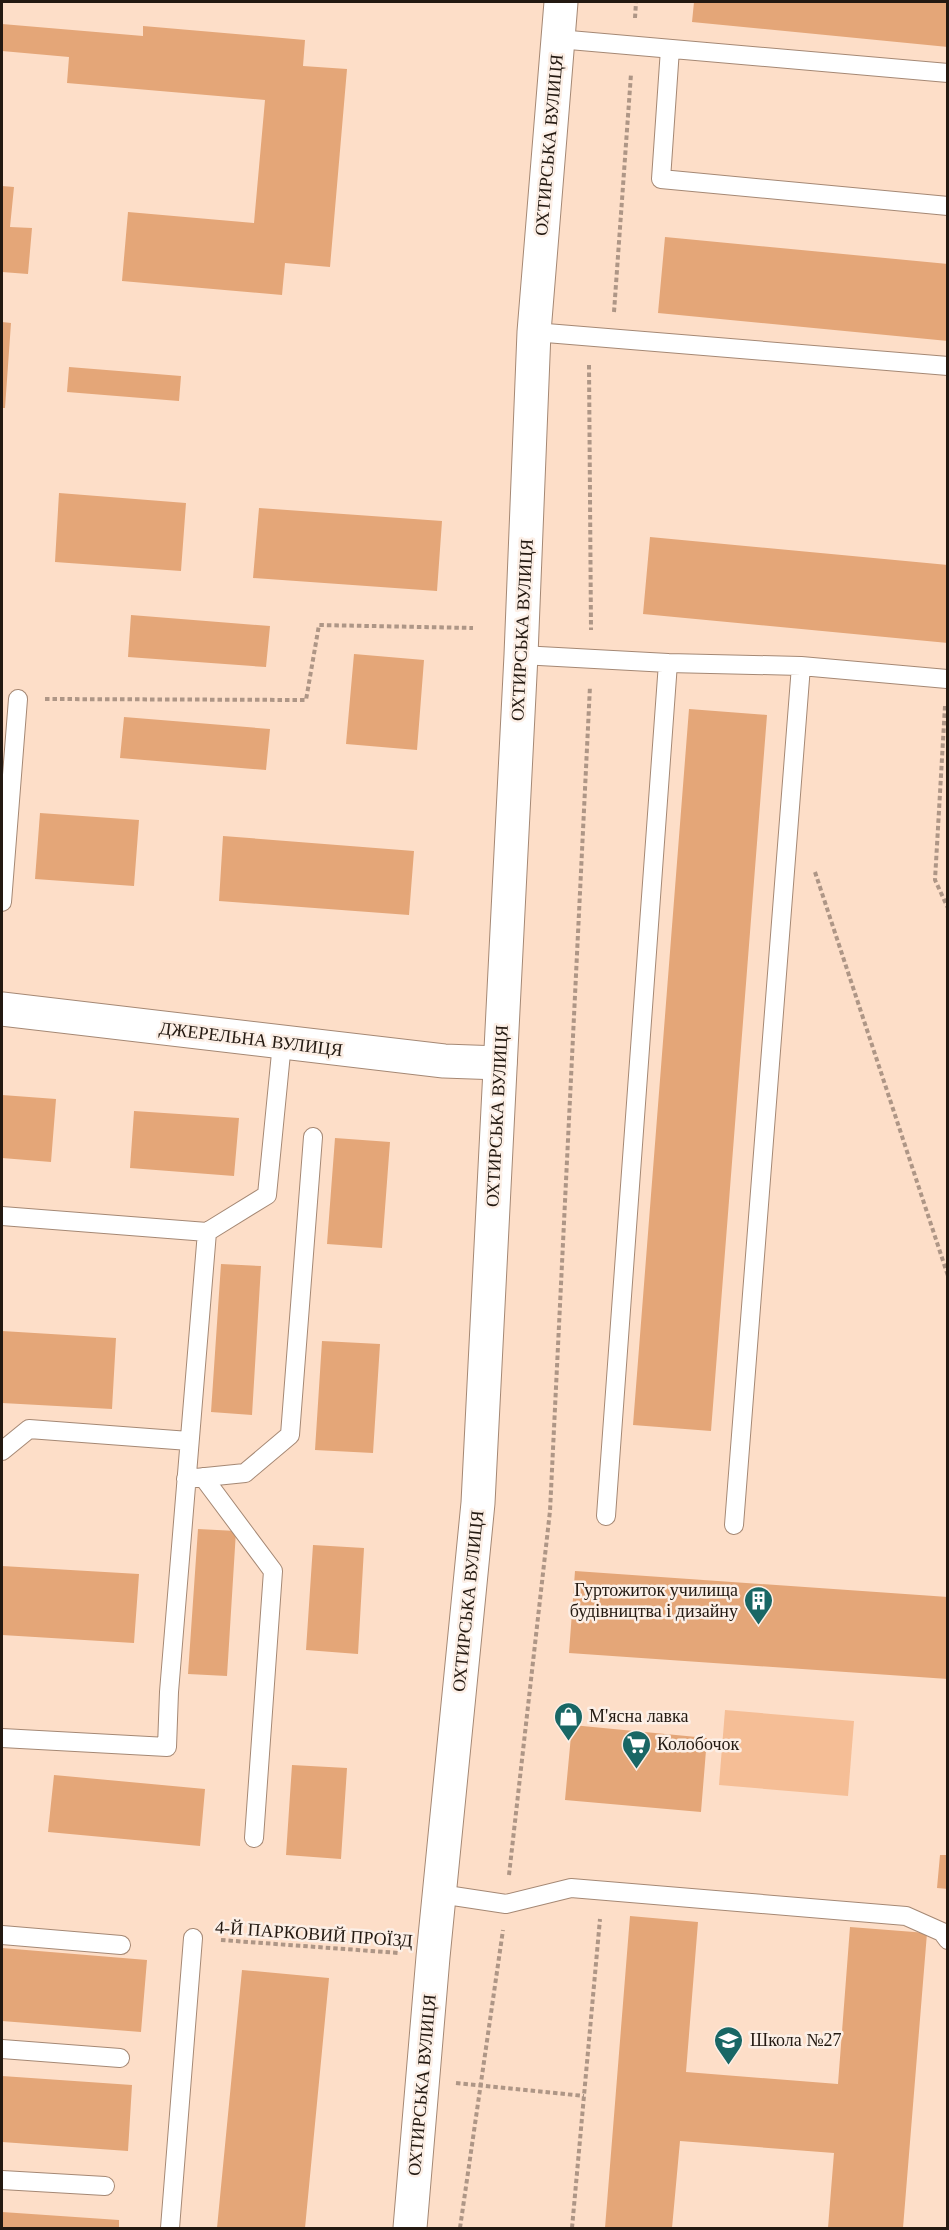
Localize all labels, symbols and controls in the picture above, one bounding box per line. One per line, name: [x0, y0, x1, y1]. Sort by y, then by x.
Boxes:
street label: ОХТИРСЬКА ВУЛИЦЯ: [531, 53, 567, 237]
street label: ОХТИРСЬКА ВУЛИЦЯ: [507, 539, 537, 721]
street label: ДЖЕРЕЛЬНА ВУЛИЦЯ: [158, 1018, 344, 1060]
street label: ОХТИРСЬКА ВУЛИЦЯ: [482, 1025, 512, 1207]
street label: ОХТИРСЬКА ВУЛИЦЯ: [449, 1509, 487, 1693]
place label: Гуртожиток училища будівництва і дизайну: [570, 1580, 738, 1621]
building icon: Гуртожиток училища будівництва і дизайну: [743, 1584, 775, 1626]
shop icon: М'ясна лавка: [552, 1700, 584, 1742]
place label: М'ясна лавка: [589, 1706, 689, 1726]
supermarket icon: Колобочок: [620, 1728, 652, 1770]
place label: Колобочок: [657, 1734, 740, 1754]
street label: 4-Й ПАРКОВИЙ ПРОЇЗД: [215, 1917, 413, 1951]
street label: ОХТИРСЬКА ВУЛИЦЯ: [404, 1993, 440, 2177]
school or university icon: Школа №27: [713, 2024, 745, 2066]
place label: Школа №27: [750, 2030, 841, 2050]

